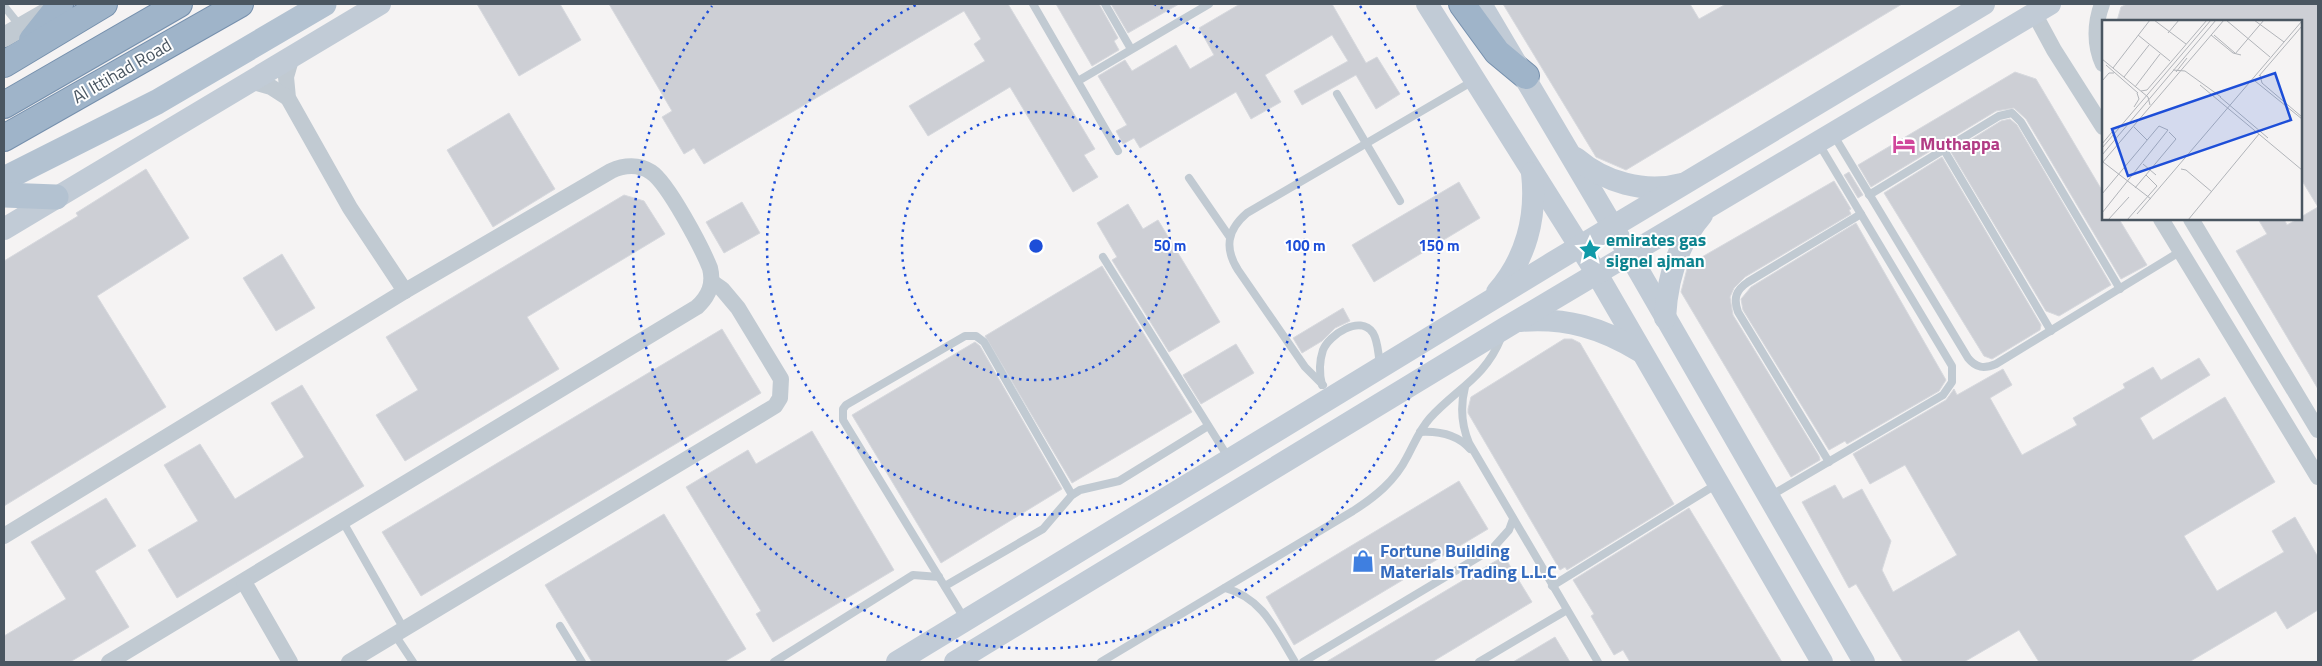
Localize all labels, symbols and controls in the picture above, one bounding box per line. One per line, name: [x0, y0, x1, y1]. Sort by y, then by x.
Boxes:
inset map: [2102, 20, 2302, 220]
street label: Al Ittihad Road: [67, 31, 177, 110]
place label: Muthappa: [1920, 130, 2000, 157]
hotel icon: Muthappa: [1891, 131, 1917, 157]
place label: emirates gas signel ajman: [1606, 226, 1706, 274]
text: 50 m: [1154, 234, 1186, 257]
text: 100 m: [1284, 234, 1326, 257]
text: 150 m: [1418, 234, 1460, 257]
centre of rings: [1027, 237, 1045, 255]
place icon: emirates gas signel ajman: [1577, 237, 1603, 263]
place label: Fortune Building Materials Trading L.L.C: [1380, 537, 1557, 585]
shop icon: Fortune Building Materials Trading L.L.C: [1350, 548, 1376, 574]

